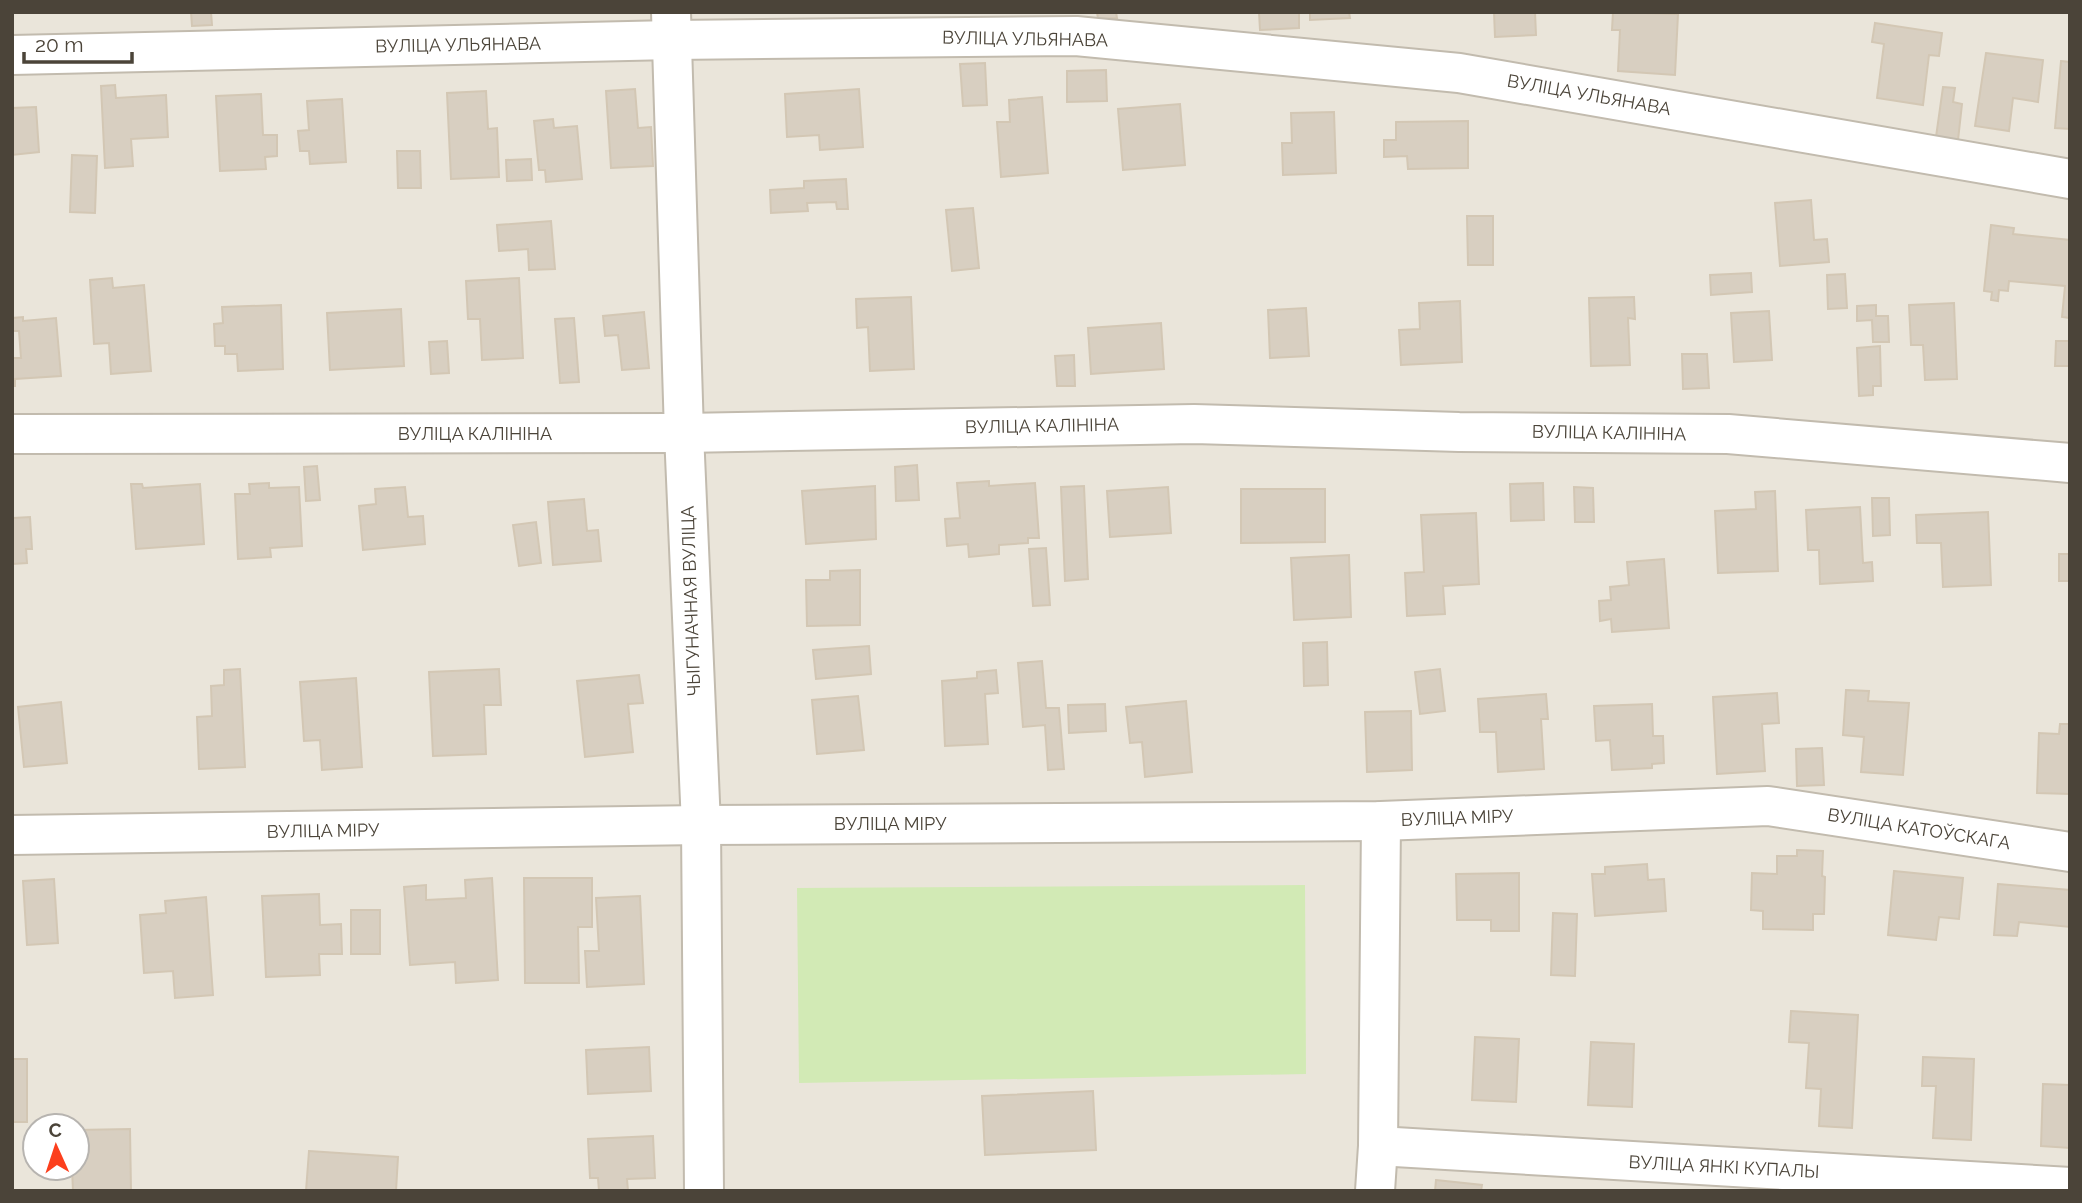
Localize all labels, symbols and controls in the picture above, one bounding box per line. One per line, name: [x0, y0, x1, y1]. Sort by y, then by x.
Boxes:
scale bar: [24, 21, 133, 65]
street label: ВУЛІЦА УЛЬЯНАВА: [942, 27, 1108, 50]
text: 20 m: [35, 32, 83, 57]
street label: ВУЛІЦА УЛЬЯНАВА: [375, 33, 541, 56]
street label: ВУЛІЦА УЛЬЯНАВА: [1506, 70, 1673, 119]
street label: ВУЛІЦА КАЛІНІНА: [965, 414, 1119, 437]
street label: ВУЛІЦА КАЛІНІНА: [1532, 421, 1686, 444]
street label: ВУЛІЦА КАЛІНІНА: [398, 423, 552, 444]
street label: ЧЫГУНАЧНАЯ ВУЛІЦА: [677, 505, 704, 697]
street label: ВУЛІЦА КАТОЎСКАГА: [1826, 804, 2012, 853]
street label: ВУЛІЦА МІРУ: [1400, 805, 1514, 830]
street label: ВУЛІЦА МІРУ: [834, 813, 947, 834]
street label: ВУЛІЦА МІРУ: [267, 819, 380, 842]
north arrow: [21, 1112, 91, 1182]
text: С: [48, 1119, 62, 1141]
street label: ВУЛІЦА ЯНКІ КУПАЛЫ: [1628, 1151, 1820, 1182]

